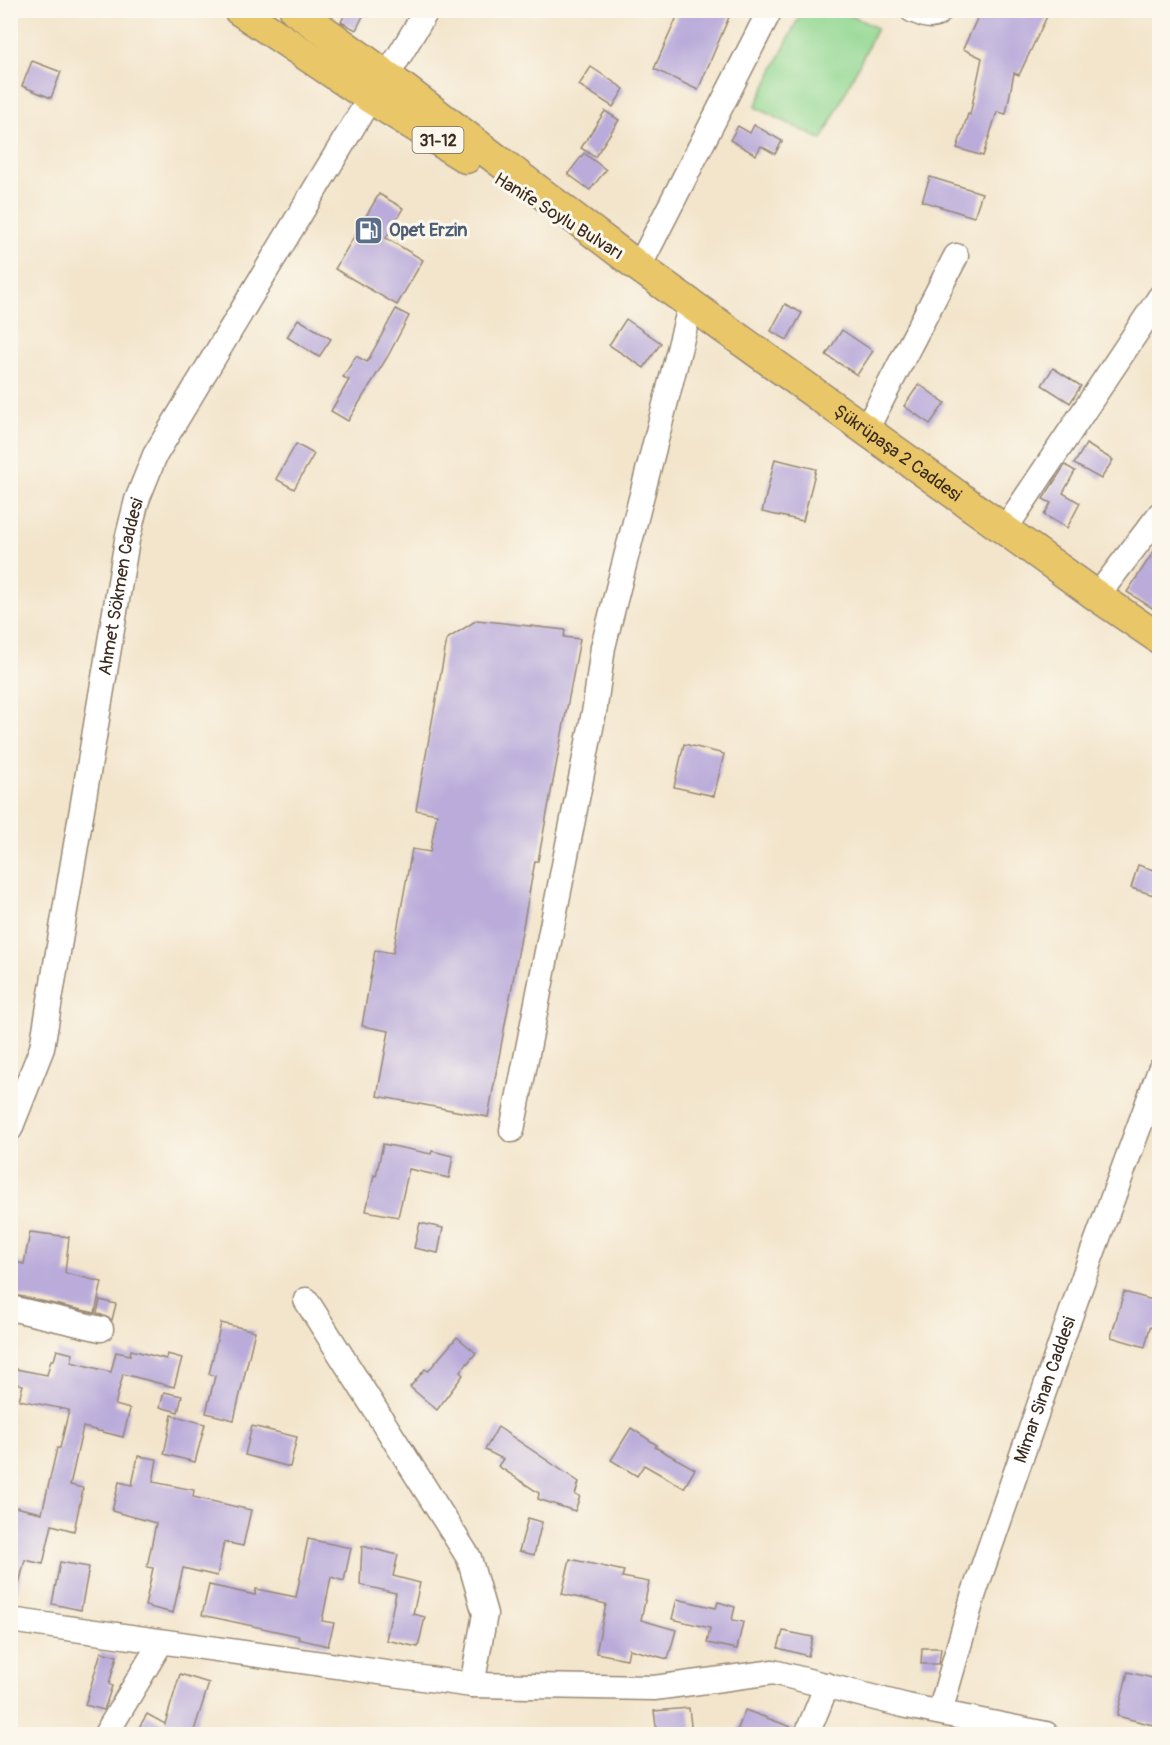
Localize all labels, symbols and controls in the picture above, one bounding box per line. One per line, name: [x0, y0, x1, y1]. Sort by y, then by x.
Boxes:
road number: 31-12: [412, 127, 464, 153]
street label: Hanife Soylu Bulvarı: [490, 167, 628, 265]
fuel station icon: Opet Erzin: [352, 214, 384, 246]
place label: Opet Erzin: [389, 219, 467, 242]
street label: Şükrüpaşa 2 Caddesi: [829, 400, 966, 507]
street label: Ahmet Sökmen Caddesi: [94, 494, 149, 677]
street label: Mimar Sinan Caddesi: [1009, 1314, 1081, 1466]

